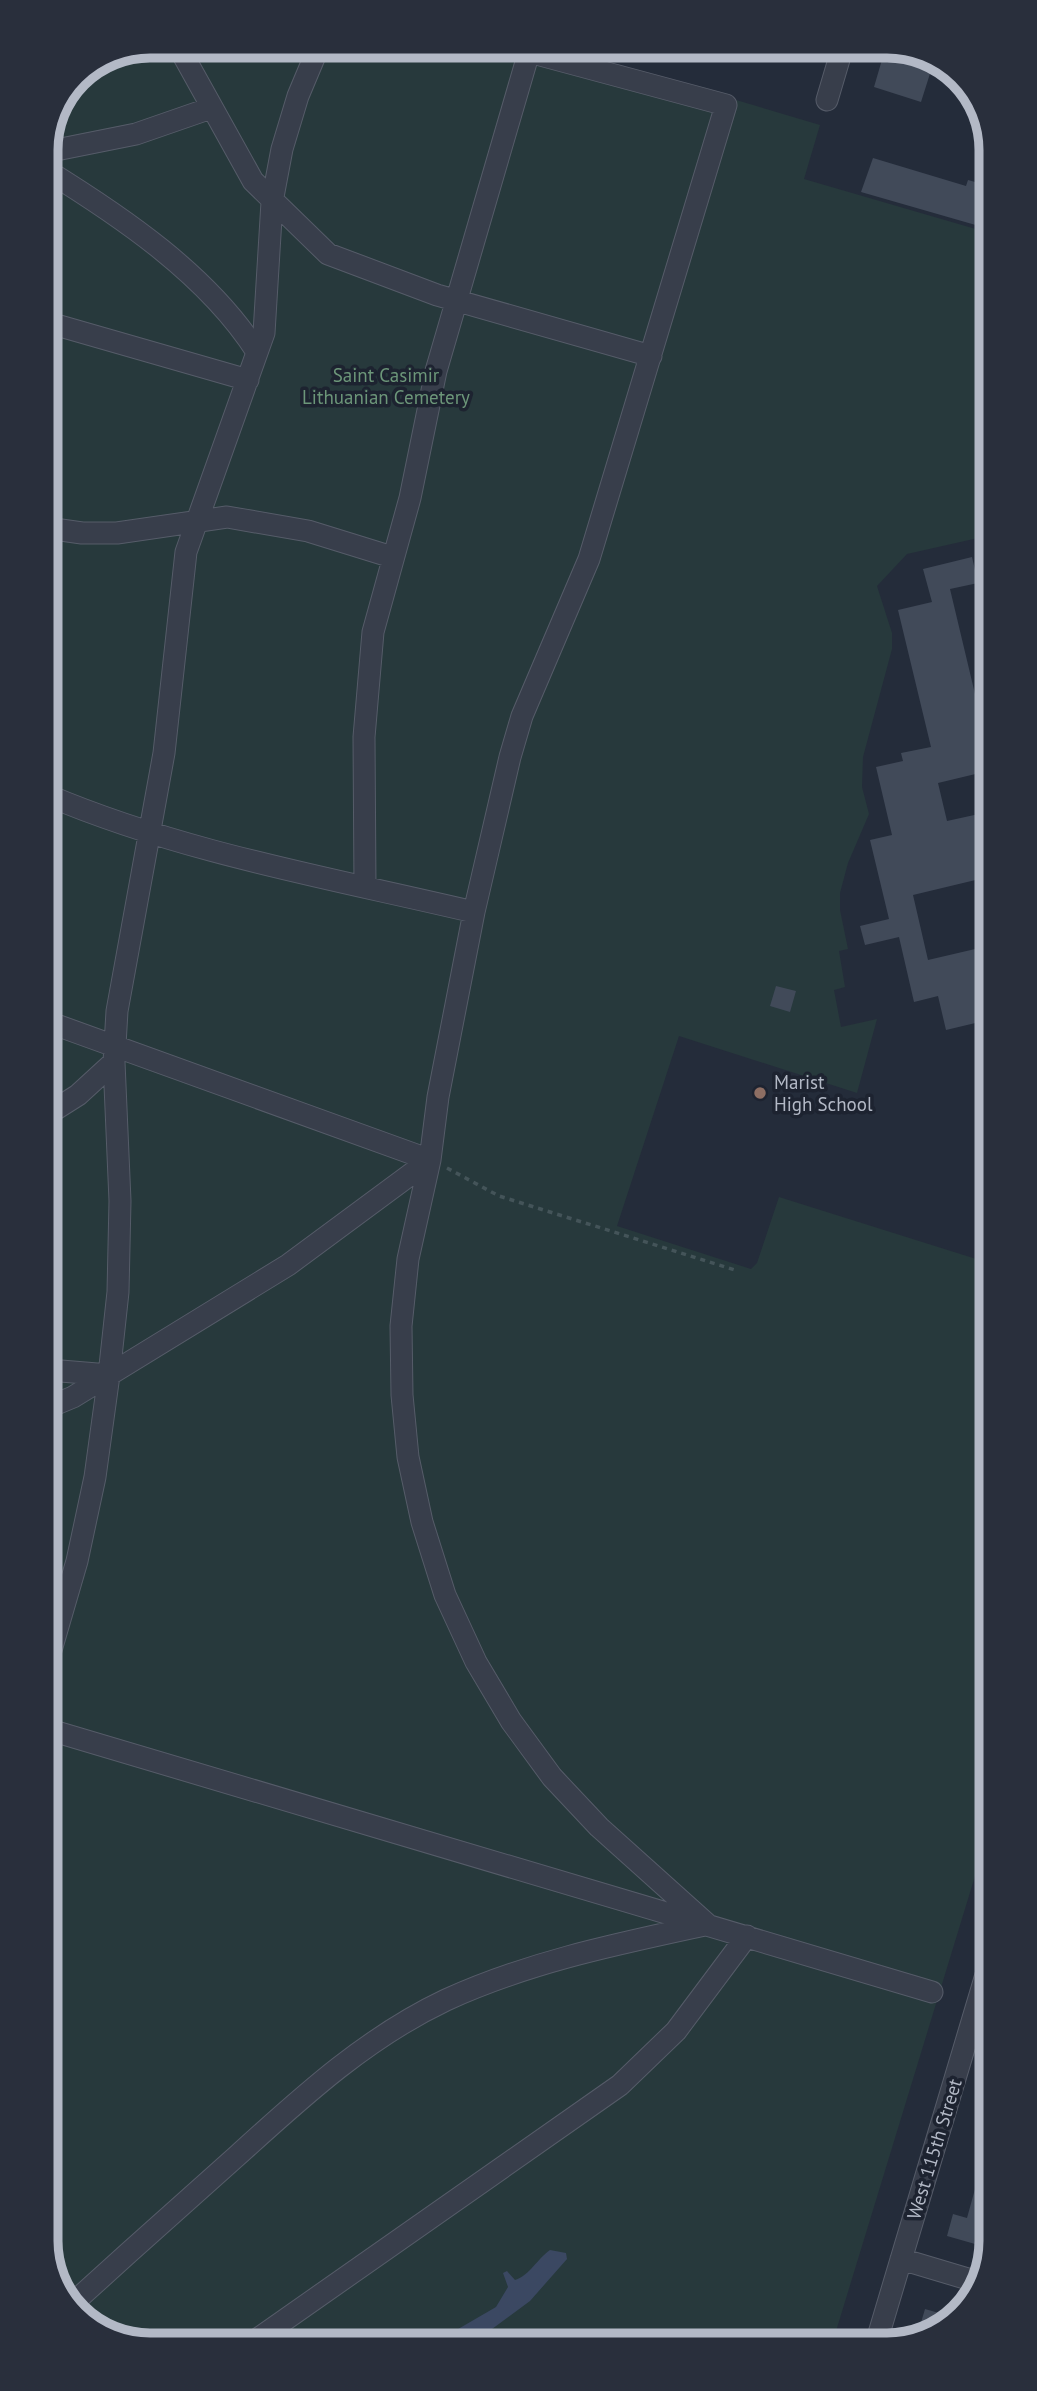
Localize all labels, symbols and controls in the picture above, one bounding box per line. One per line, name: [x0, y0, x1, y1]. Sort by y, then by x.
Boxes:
park label: Saint Casimir Lithuanian Cemetery: [302, 363, 470, 409]
place label: Marist High School: [774, 1070, 873, 1116]
marker: Marist High School: [752, 1085, 768, 1101]
street label: West 115th Street: [901, 2075, 967, 2222]

